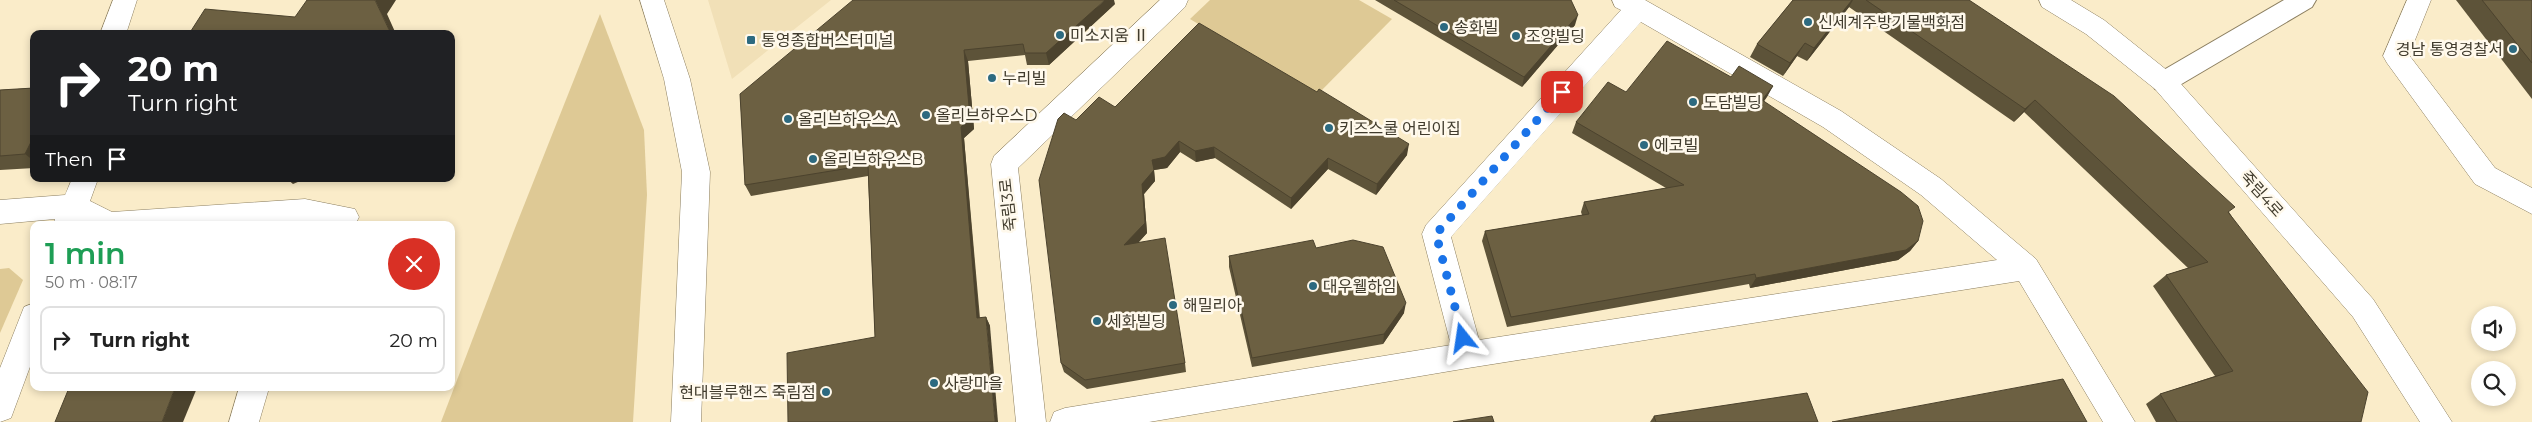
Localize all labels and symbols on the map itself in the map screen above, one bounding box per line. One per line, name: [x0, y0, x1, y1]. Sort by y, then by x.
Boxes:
place label: 신세계주방기물백화점: [1818, 13, 1965, 32]
marker: 신세계주방기물백화점: [1802, 16, 1814, 28]
place label: 송화빌: [1454, 18, 1498, 37]
marker: 송화빌: [1438, 21, 1450, 33]
place label: 미소지움 Ⅱ: [1070, 26, 1149, 45]
place label: 조양빌딩: [1526, 27, 1585, 46]
marker: 미소지움 Ⅱ: [1054, 29, 1066, 41]
marker: 조양빌딩: [1510, 30, 1522, 42]
place label: 통영종합버스터미널: [761, 31, 893, 50]
marker: 통영종합버스터미널: [745, 34, 757, 46]
place label: 경남 통영경찰서: [2396, 40, 2503, 59]
marker: 경남 통영경찰서: [2507, 43, 2519, 55]
place label: 누리빌: [1002, 69, 1046, 88]
pin: [1541, 71, 1583, 113]
marker: 누리빌: [986, 72, 998, 84]
place label: 도담빌딩: [1703, 93, 1762, 112]
marker: 도담빌딩: [1687, 96, 1699, 108]
place label: 올리브하우스D: [936, 106, 1038, 125]
marker: 올리브하우스D: [920, 109, 932, 121]
place label: 올리브하우스A: [798, 110, 898, 129]
marker: 올리브하우스A: [782, 113, 794, 125]
place label: 키즈스쿨 어린이집: [1339, 119, 1461, 138]
marker: 키즈스쿨 어린이집: [1323, 122, 1335, 134]
place label: 에코빌: [1654, 136, 1698, 155]
marker: 에코빌: [1638, 139, 1650, 151]
place label: 올리브하우스B: [823, 150, 923, 169]
marker: 올리브하우스B: [807, 153, 819, 165]
street label: 죽림4로: [2237, 167, 2288, 221]
street label: 죽림3로: [996, 177, 1020, 232]
place label: 대우웰하임: [1323, 277, 1397, 296]
marker: 대우웰하임: [1307, 280, 1319, 292]
place label: 해밀리아: [1183, 296, 1242, 315]
marker: 해밀리아: [1167, 299, 1179, 311]
position arrow: [1436, 311, 1488, 363]
place label: 세화빌딩: [1107, 312, 1166, 331]
marker: 세화빌딩: [1091, 315, 1103, 327]
place label: 사랑마을: [944, 374, 1003, 393]
marker: 사랑마을: [928, 377, 940, 389]
place label: 현대블루핸즈 죽림점: [679, 383, 816, 402]
marker: 현대블루핸즈 죽림점: [820, 386, 832, 398]

